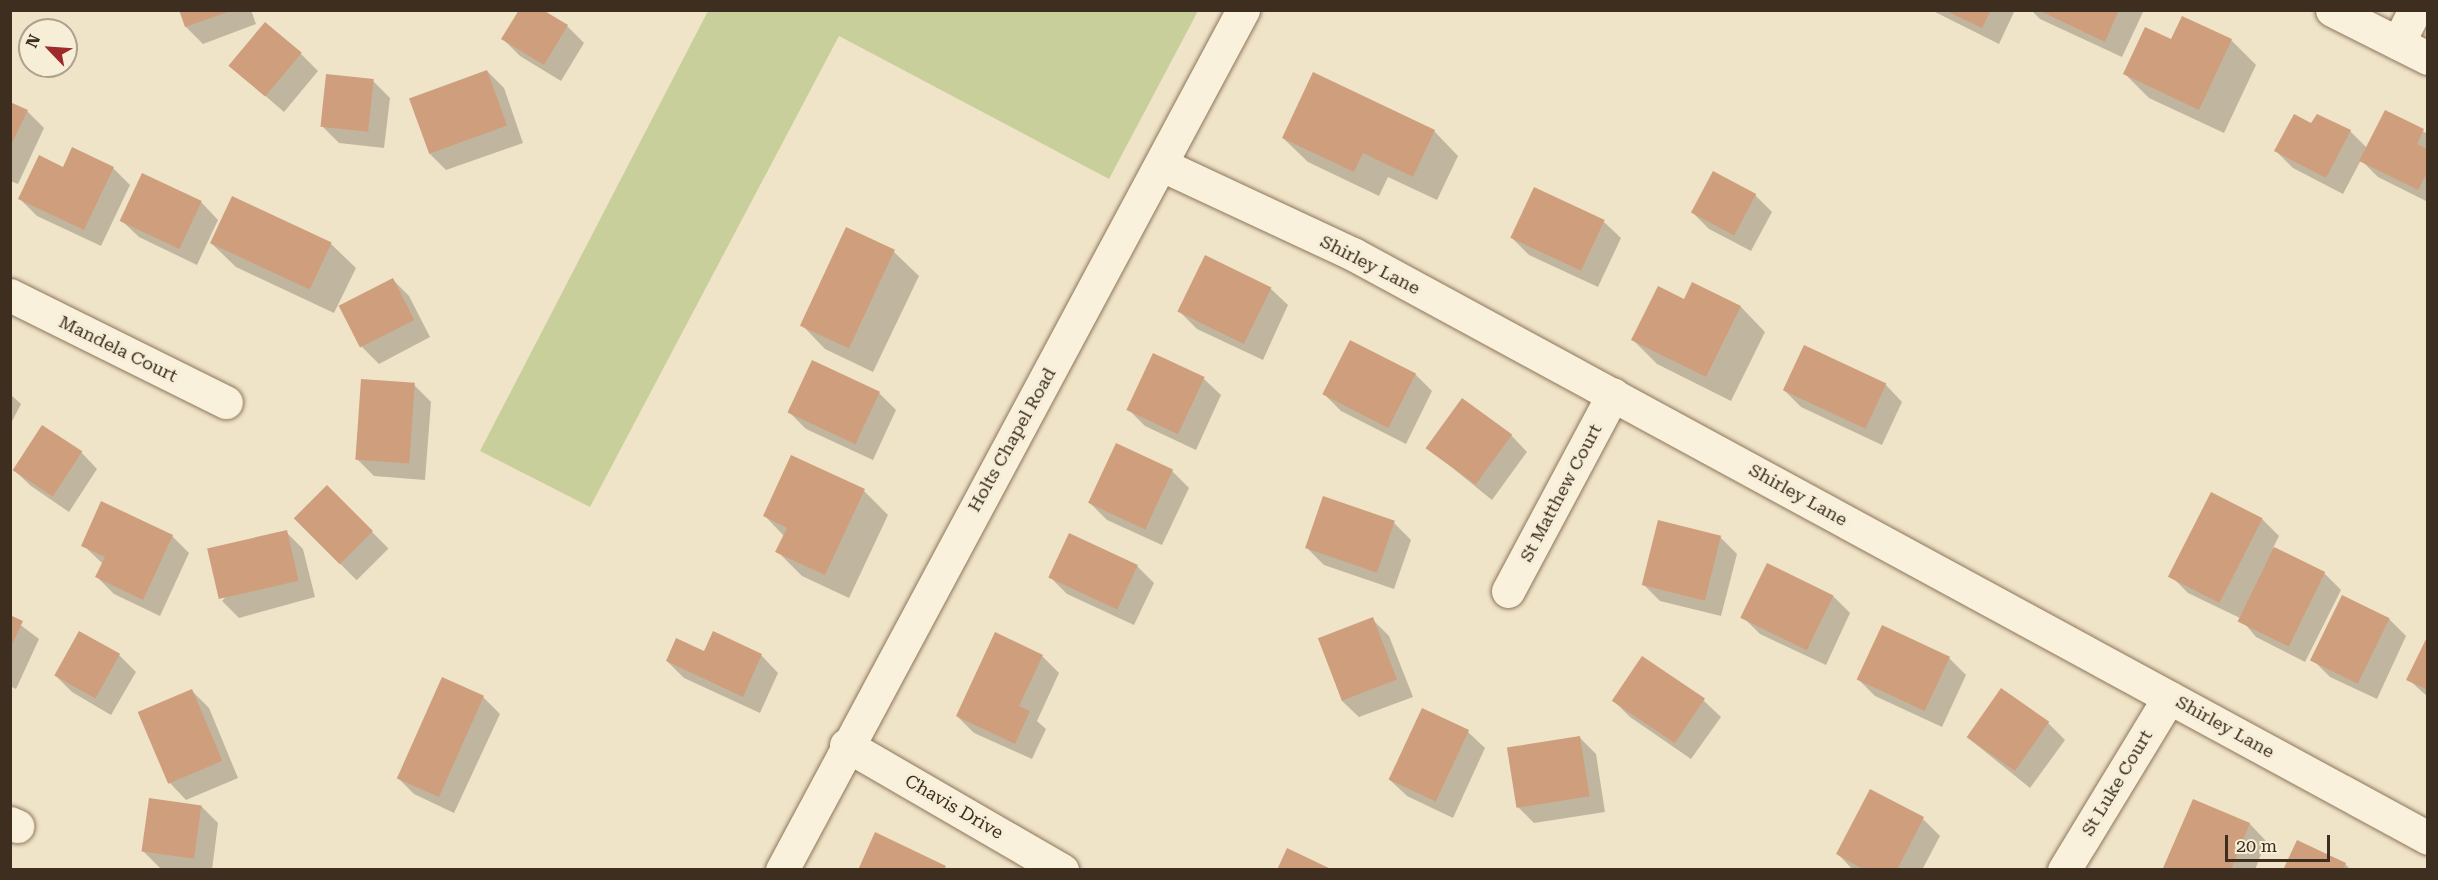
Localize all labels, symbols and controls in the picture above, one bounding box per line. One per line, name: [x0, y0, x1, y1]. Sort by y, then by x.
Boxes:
north arrow: [18, 18, 78, 78]
text: N: [22, 31, 44, 51]
street label: Shirley Lane: [1317, 231, 1423, 299]
street label: Mandela Court: [55, 311, 181, 387]
street label: Holts Chapel Road: [963, 364, 1061, 516]
street label: St Matthew Court: [1516, 420, 1606, 566]
street label: Shirley Lane: [1745, 459, 1851, 531]
street label: Shirley Lane: [2172, 691, 2278, 763]
street label: St Luke Court: [2077, 726, 2157, 840]
street label: Chavis Drive: [901, 770, 1007, 844]
scale bar: [2228, 823, 2333, 861]
text: 20 m: [2236, 835, 2277, 856]

